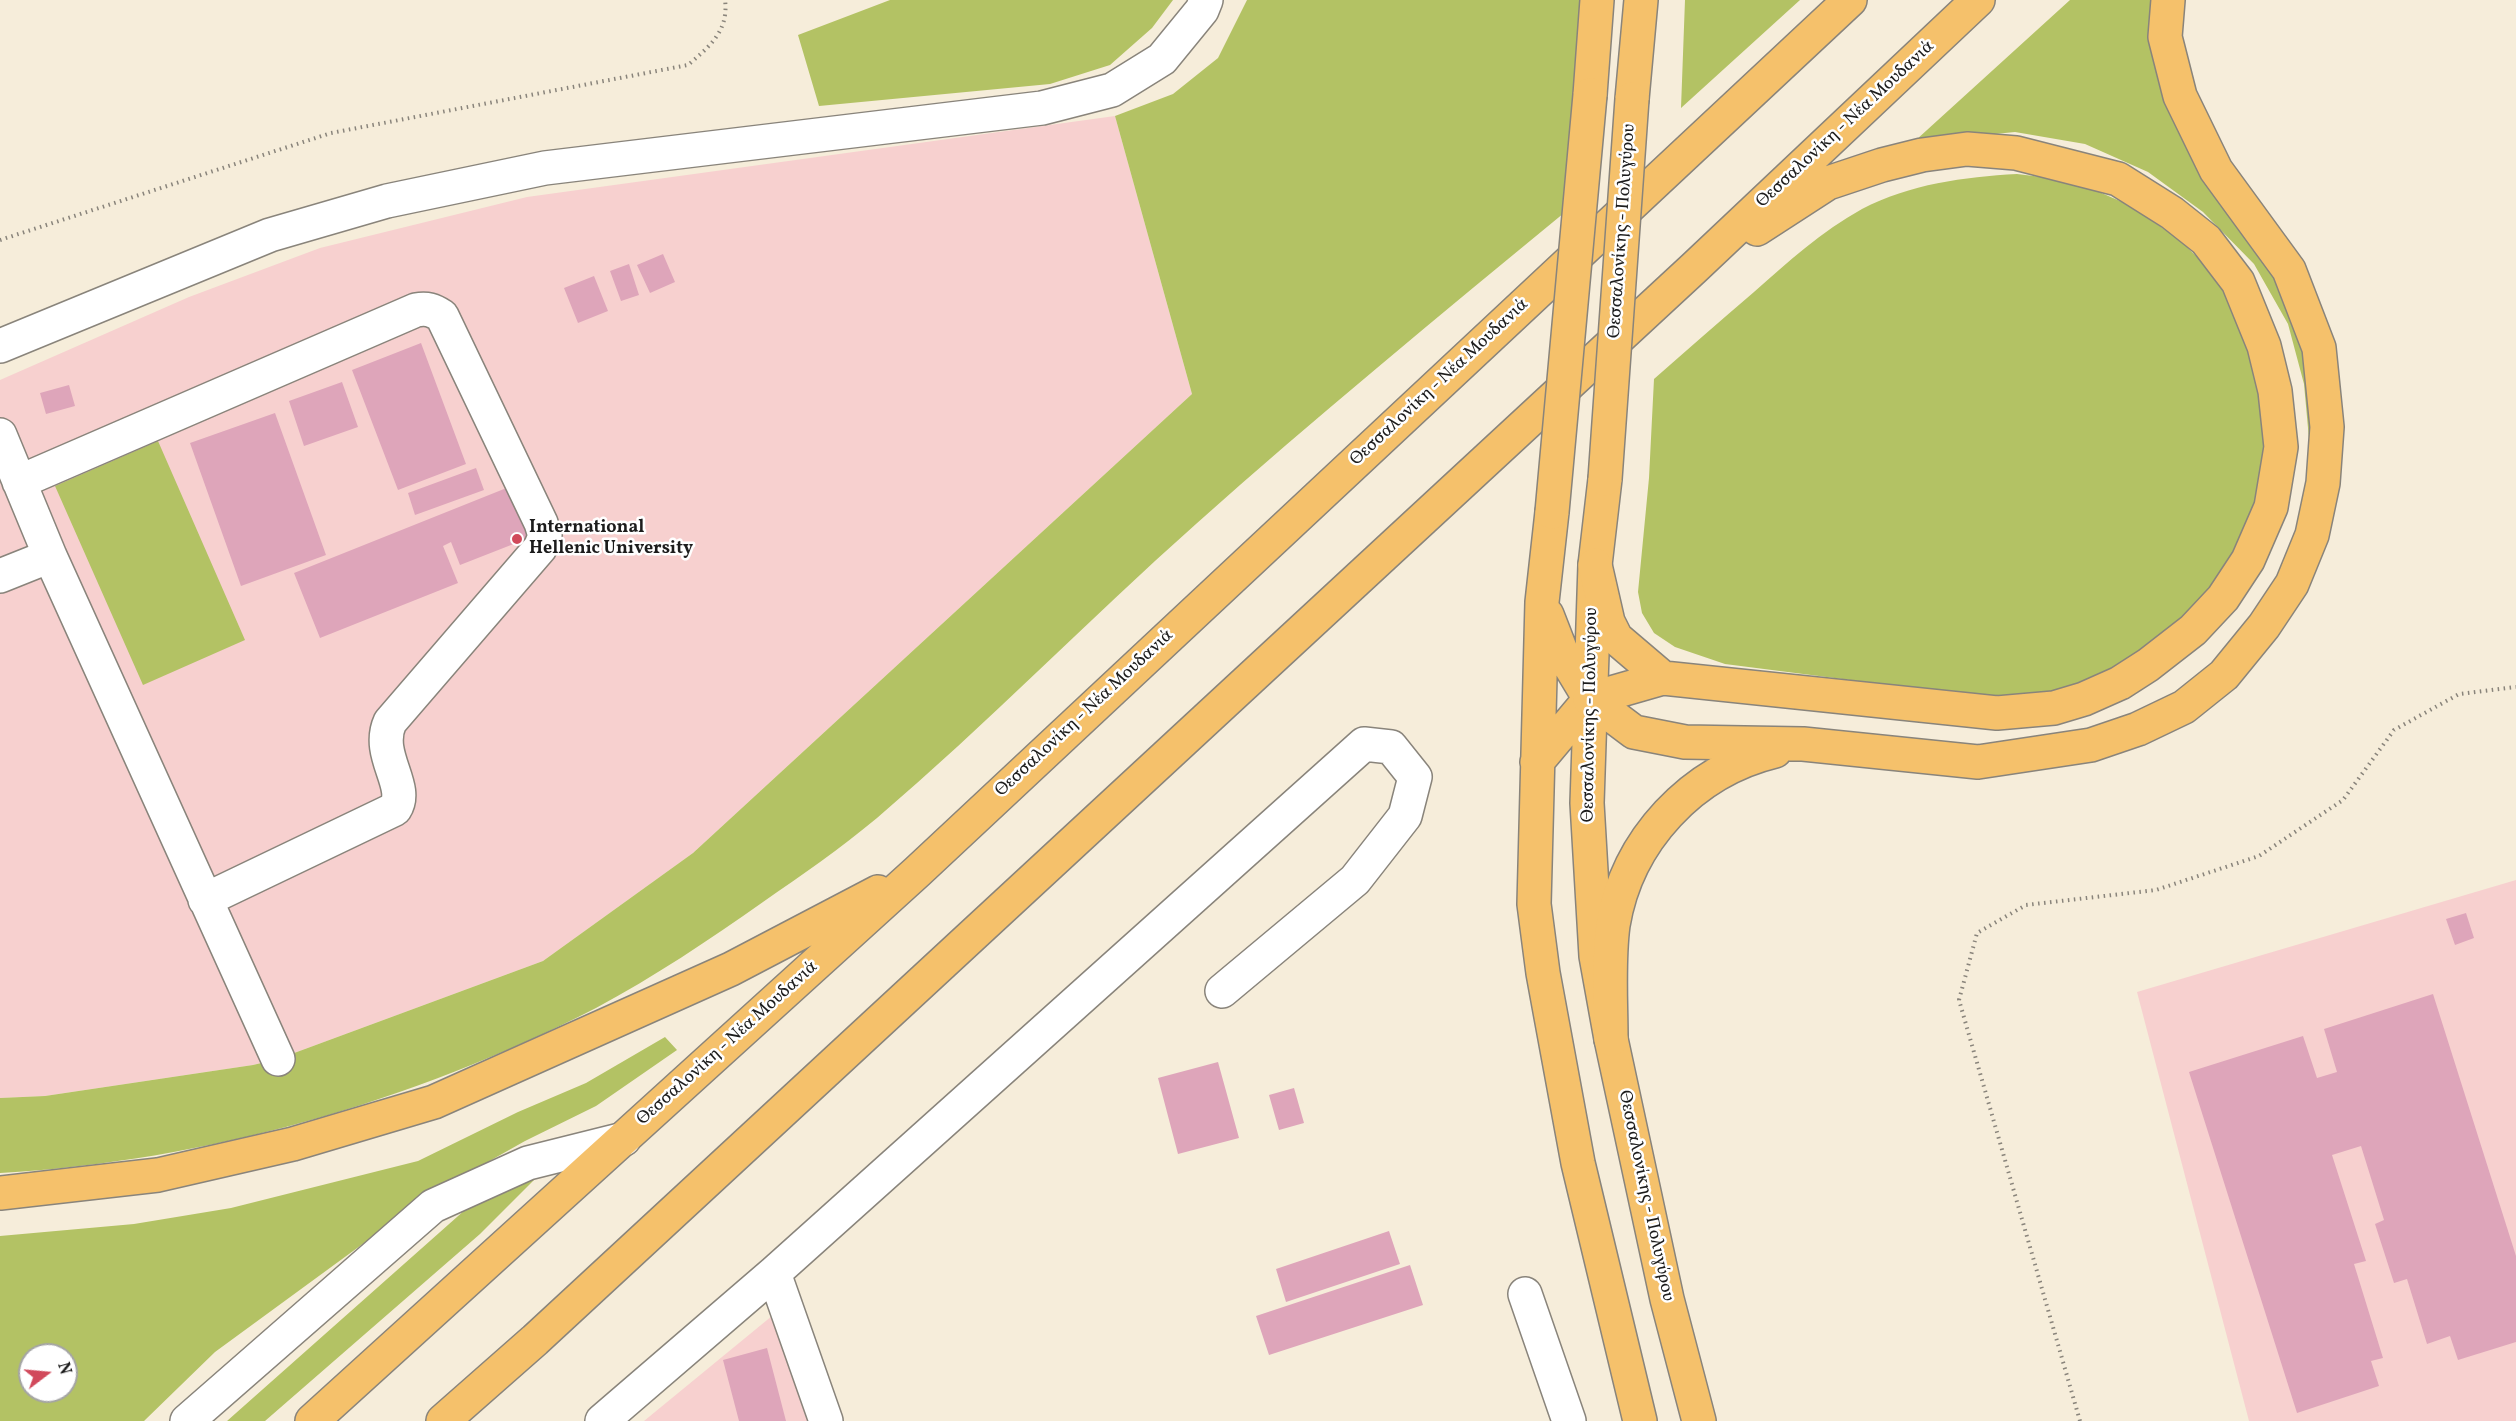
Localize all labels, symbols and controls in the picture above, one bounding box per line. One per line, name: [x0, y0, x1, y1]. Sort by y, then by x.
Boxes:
street label: Θεσσαλονίκη - Νέα Μουδανιά: [1752, 37, 1940, 213]
street label: Θεσσαλονίκης - Πολυγύρου: [1605, 123, 1641, 339]
street label: Θεσσαλονίκη - Νέα Μουδανιά: [1346, 295, 1534, 471]
place label: International Hellenic University: [529, 518, 693, 560]
marker: International Hellenic University: [510, 532, 524, 546]
street label: Θεσσαλονίκης - Πολυγύρου: [1578, 607, 1604, 823]
street label: Θεσσαλονίκη - Νέα Μουδανιά: [991, 626, 1179, 802]
street label: Θεσσαλονίκη - Νέα Μουδανιά: [633, 957, 823, 1131]
street label: Θεσσαλονίκης - Πολυγύρου: [1612, 1089, 1678, 1303]
north arrow: [18, 1343, 78, 1403]
text: N: [51, 1360, 76, 1377]

